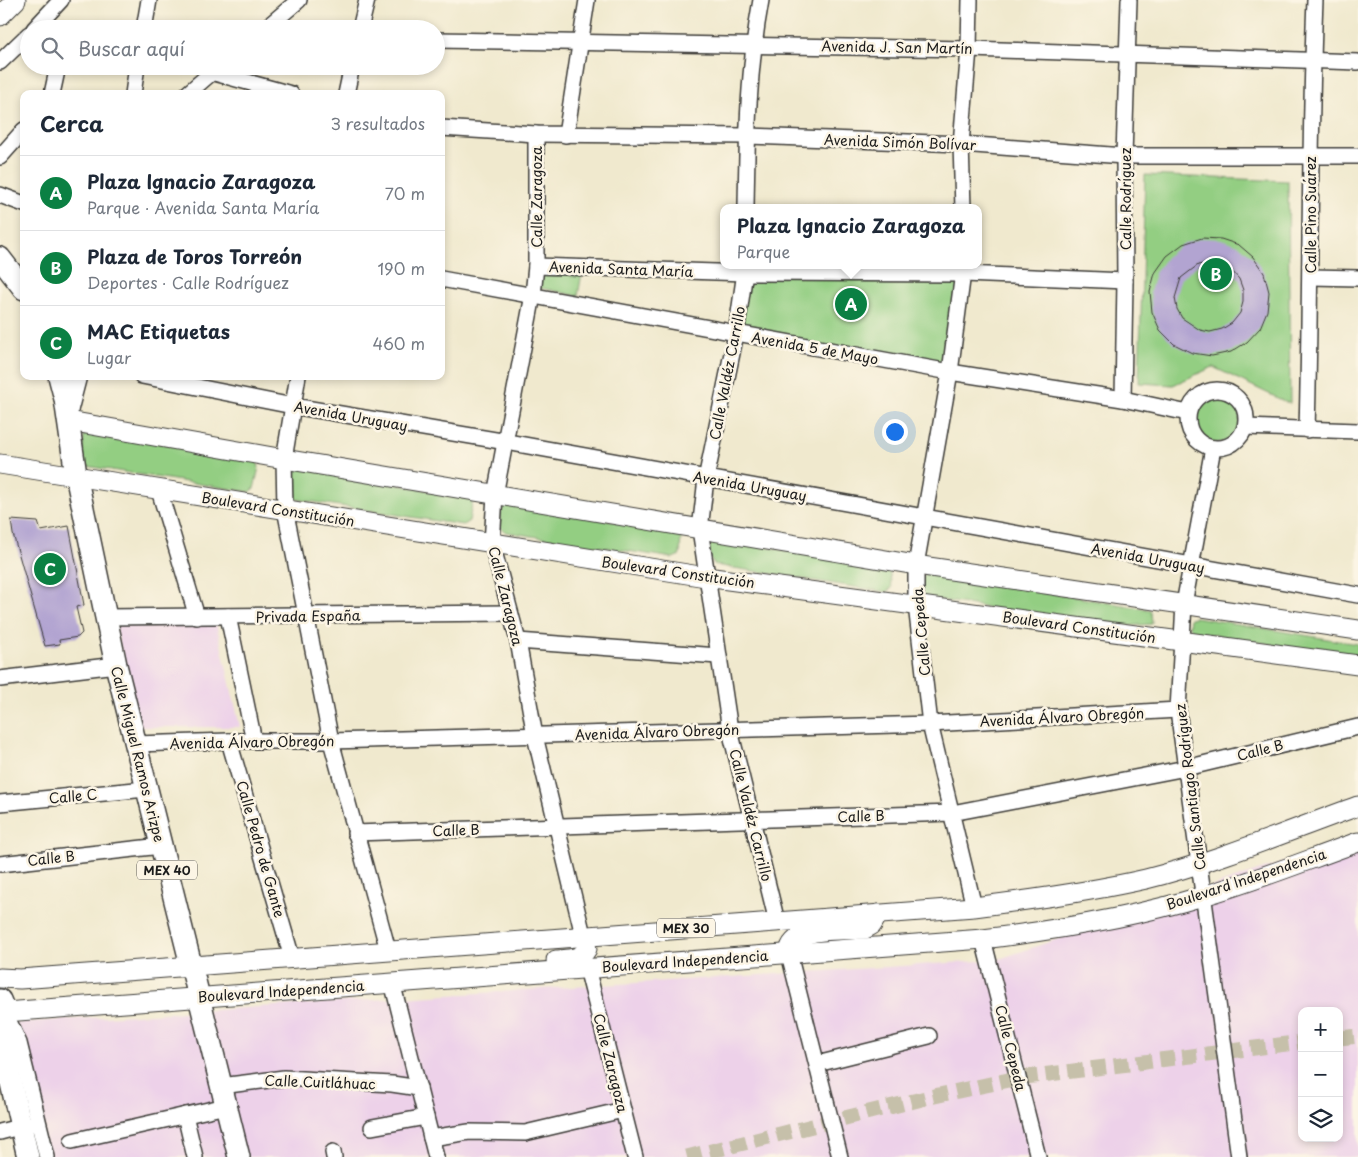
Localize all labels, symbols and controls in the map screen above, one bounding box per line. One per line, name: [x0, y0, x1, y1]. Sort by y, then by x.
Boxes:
search box: [20, 20, 445, 75]
icon: search: [38, 34, 66, 62]
text: Buscar aquí: [78, 34, 185, 62]
street label: Avenida J. San Martín: [821, 35, 973, 59]
text: Cerca: [40, 107, 104, 139]
text: 3 resultados: [330, 111, 425, 135]
street label: Avenida Simón Bolívar: [824, 129, 977, 155]
street label: Calle Zaragoza: [526, 146, 547, 248]
street label: Calle Rodríguez: [1115, 147, 1136, 250]
street label: Calle Pino Suárez: [1300, 156, 1321, 274]
text: Plaza Ignacio Zaragoza: [87, 167, 315, 195]
text: A: [50, 181, 62, 205]
text: 70 m: [385, 181, 425, 205]
text: Parque · Avenida Santa María: [87, 195, 319, 219]
popup: [720, 204, 982, 269]
text: Plaza Ignacio Zaragoza: [737, 211, 965, 239]
text: Parque: [737, 239, 790, 263]
text: Plaza de Toros Torreón: [87, 242, 302, 270]
pin: B: [1200, 255, 1232, 293]
text: B: [51, 256, 61, 280]
text: 190 m: [377, 256, 425, 280]
street label: Avenida Santa María: [549, 256, 694, 282]
text: Deportes · Calle Rodríguez: [87, 270, 289, 294]
pin: A: [835, 285, 867, 323]
street label: Calle Valdéz Carrillo: [704, 304, 750, 442]
text: MAC Etiquetas: [87, 317, 230, 345]
street label: Avenida 5 de Mayo: [750, 327, 880, 369]
text: C: [50, 331, 62, 355]
text: 460 m: [373, 331, 425, 355]
text: Lugar: [87, 345, 131, 369]
street label: Avenida Uruguay: [292, 396, 410, 436]
your location: [882, 419, 908, 445]
street label: Avenida Uruguay: [691, 466, 809, 506]
street label: Boulevard Constitución: [200, 487, 356, 531]
street label: Avenida Uruguay: [1089, 538, 1207, 578]
street label: Calle Zaragoza: [484, 544, 529, 648]
pin: C: [34, 550, 66, 588]
street label: Boulevard Constitución: [600, 551, 756, 593]
street label: Calle Cepeda: [907, 587, 935, 677]
street label: Privada España: [255, 605, 361, 627]
street label: Boulevard Constitución: [1001, 606, 1157, 648]
street label: Calle Miguel Ramos Arizpe: [106, 664, 170, 844]
street label: Avenida Álvaro Obregón: [979, 702, 1145, 732]
street label: Calle Santiago Rodríguez: [1169, 702, 1211, 871]
street label: Avenida Álvaro Obregón: [574, 719, 740, 745]
street label: Avenida Álvaro Obregón: [170, 730, 334, 754]
street label: Calle B: [1235, 734, 1285, 766]
street label: Calle Valdéz Carrillo: [724, 747, 778, 884]
street label: Calle Pedro de Gante: [231, 778, 291, 920]
street label: Calle C: [48, 783, 98, 809]
street label: Calle B: [837, 805, 885, 827]
street label: Calle B: [432, 819, 480, 841]
street label: Boulevard Independencia: [1163, 843, 1329, 915]
street label: Calle B: [26, 845, 76, 871]
road number: MEX 40: [137, 860, 197, 880]
road number: MEX 30: [657, 918, 715, 938]
street label: Boulevard Independencia: [601, 945, 769, 977]
street label: Boulevard Independencia: [197, 975, 365, 1007]
street label: Calle Cepeda: [990, 1003, 1032, 1094]
map controls: [1298, 1007, 1343, 1142]
button: +: [1298, 1007, 1343, 1052]
street label: Calle Zaragoza: [589, 1011, 634, 1115]
button: −: [1298, 1052, 1343, 1097]
street label: Calle Cuitláhuac: [264, 1070, 376, 1094]
button: layers: [1298, 1097, 1343, 1142]

